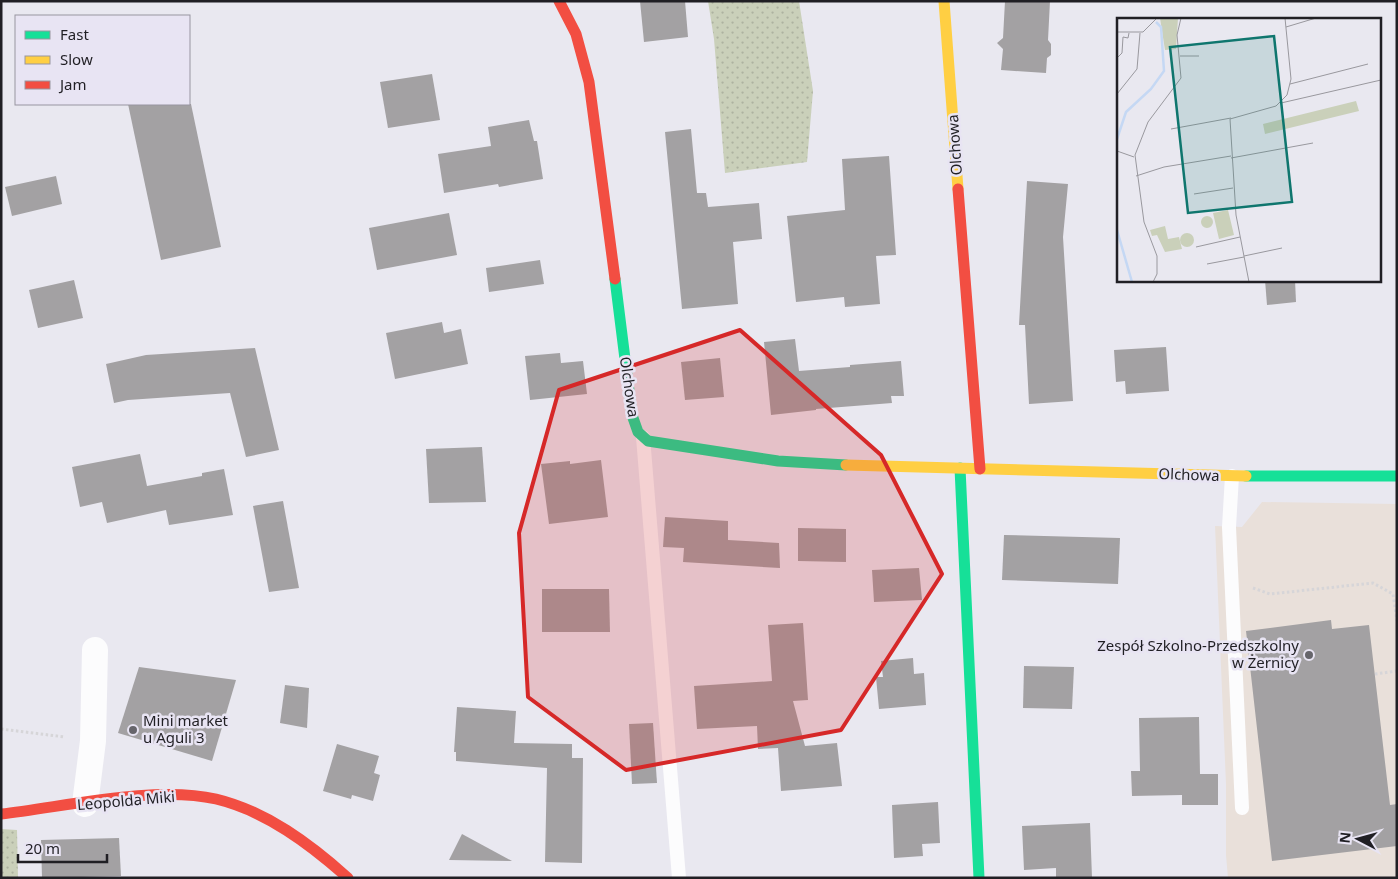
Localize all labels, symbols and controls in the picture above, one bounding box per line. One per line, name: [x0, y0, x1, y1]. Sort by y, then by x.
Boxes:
legend: [15, 15, 190, 105]
inset map: [1117, 18, 1380, 281]
text: Fast: [60, 24, 89, 44]
text: Slow: [60, 49, 93, 69]
text: Jam: [58, 74, 87, 94]
street label: Olchowa: [942, 114, 966, 176]
street label: Olchowa: [616, 355, 644, 418]
street label: Olchowa: [1158, 463, 1220, 485]
place label: Zespół Szkolno-Przedszkolny w Żernicy: [1097, 635, 1299, 672]
marker: Zespół Szkolno-Przedszkolny w Żernicy: [1303, 649, 1315, 661]
place label: Mini market u Aguli 3: [143, 710, 229, 747]
marker: Mini market u Aguli 3: [127, 724, 139, 736]
street label: Leopolda Miki: [76, 786, 176, 814]
north arrow: [1333, 814, 1383, 864]
text: N: [1335, 831, 1355, 844]
scale bar: [18, 832, 106, 864]
text: 20 m: [25, 838, 60, 858]

